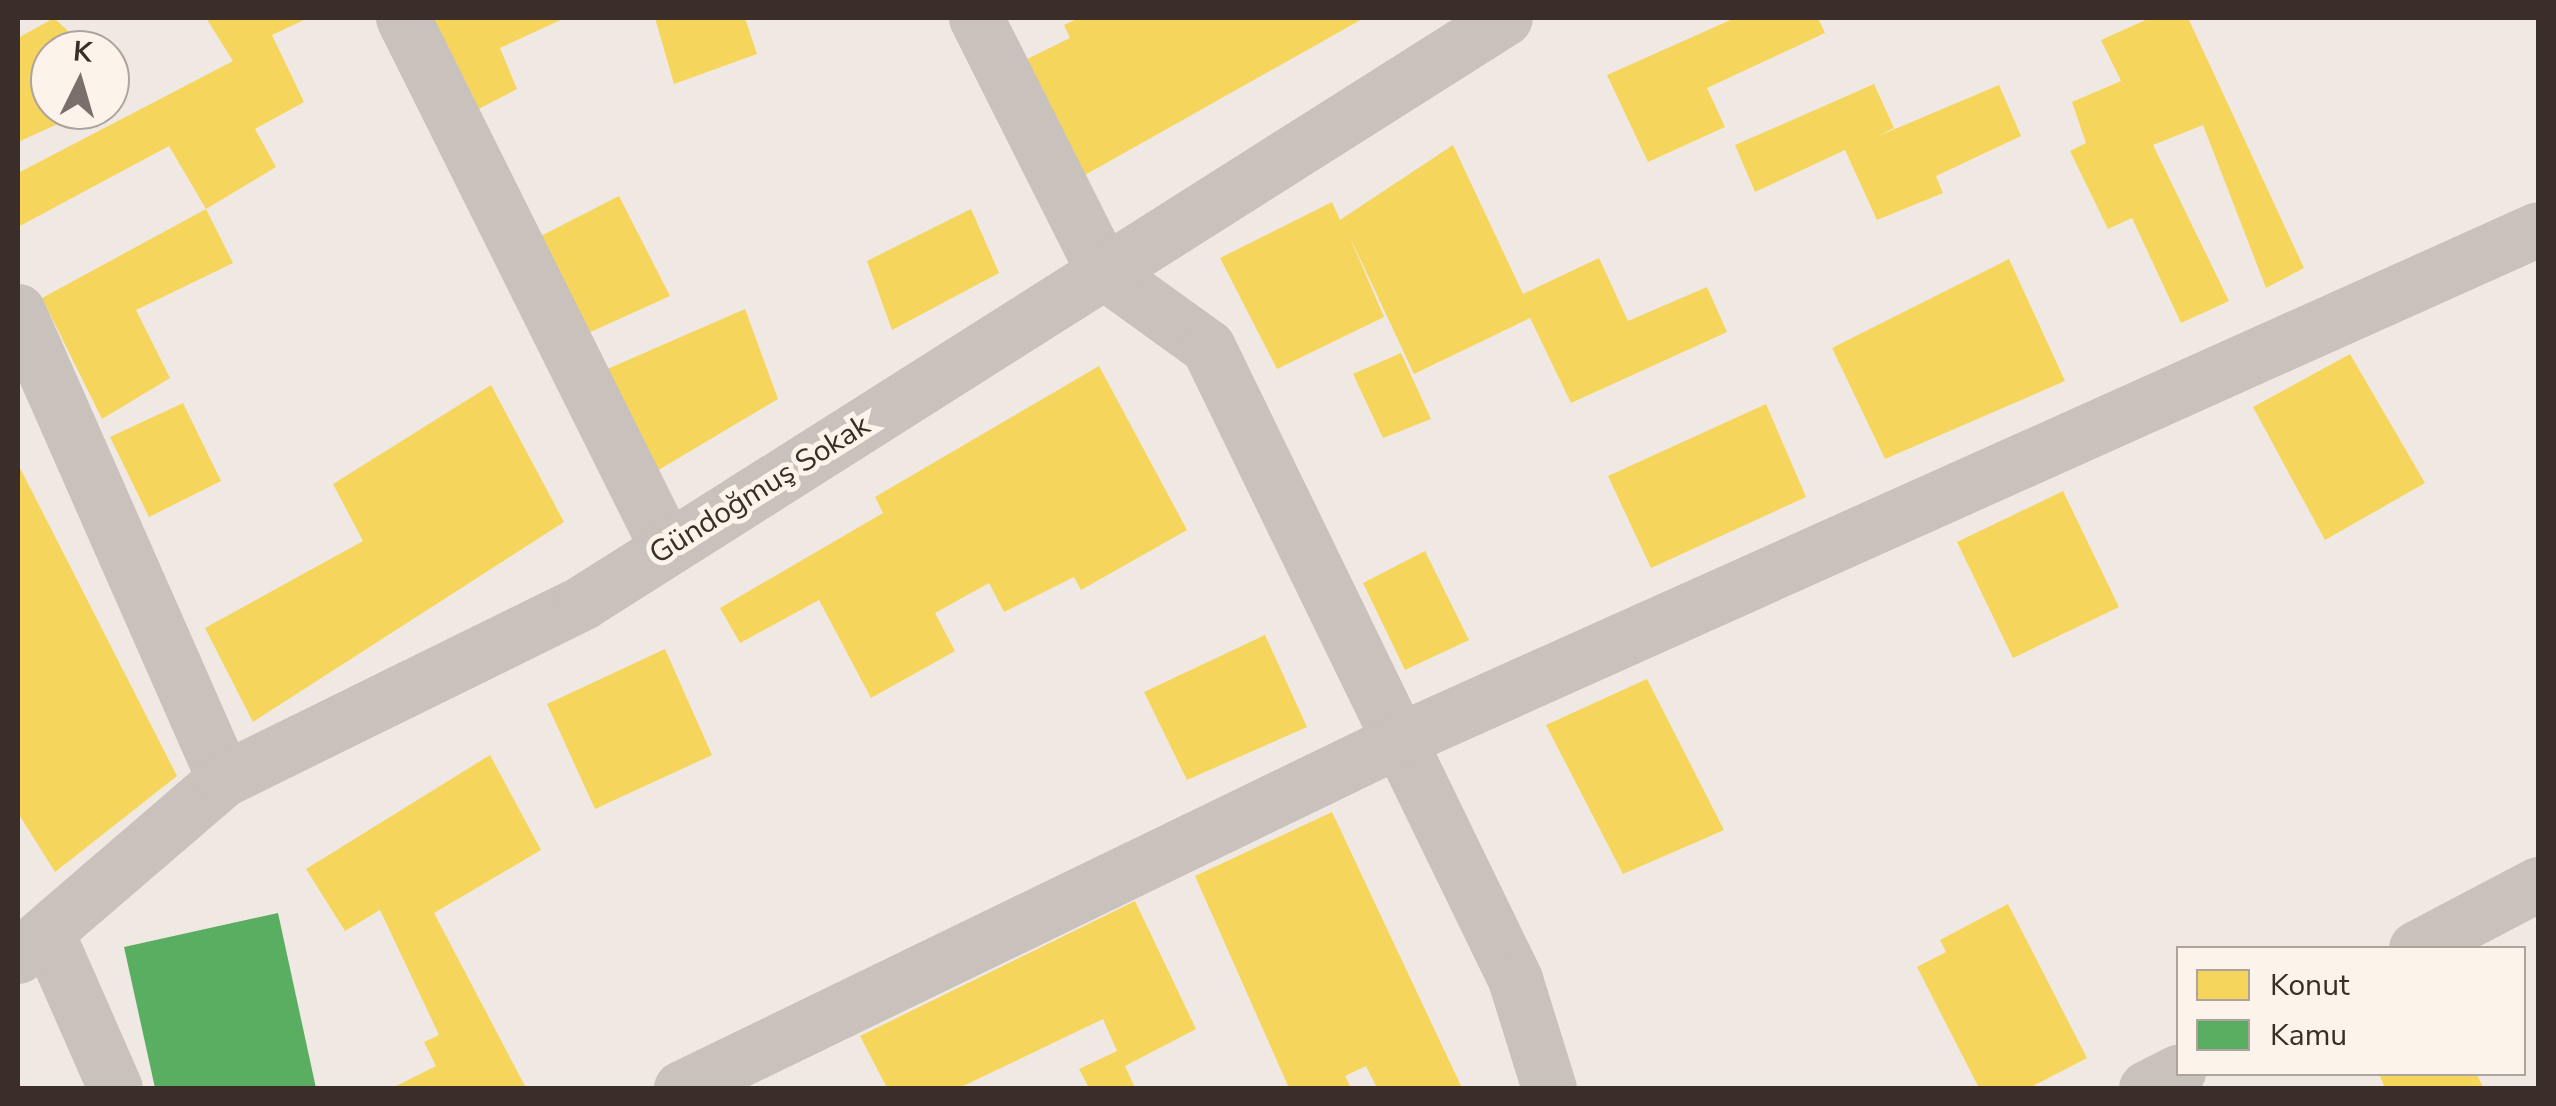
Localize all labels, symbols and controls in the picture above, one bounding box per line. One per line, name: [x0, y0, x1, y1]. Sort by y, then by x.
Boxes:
north arrow: [30, 30, 130, 130]
text: K: [72, 32, 93, 72]
street label: Gündoğmuş Sokak: [643, 408, 877, 572]
legend: [2176, 946, 2526, 1076]
text: Konut: [2270, 965, 2349, 1006]
text: Kamu: [2270, 1015, 2347, 1056]

